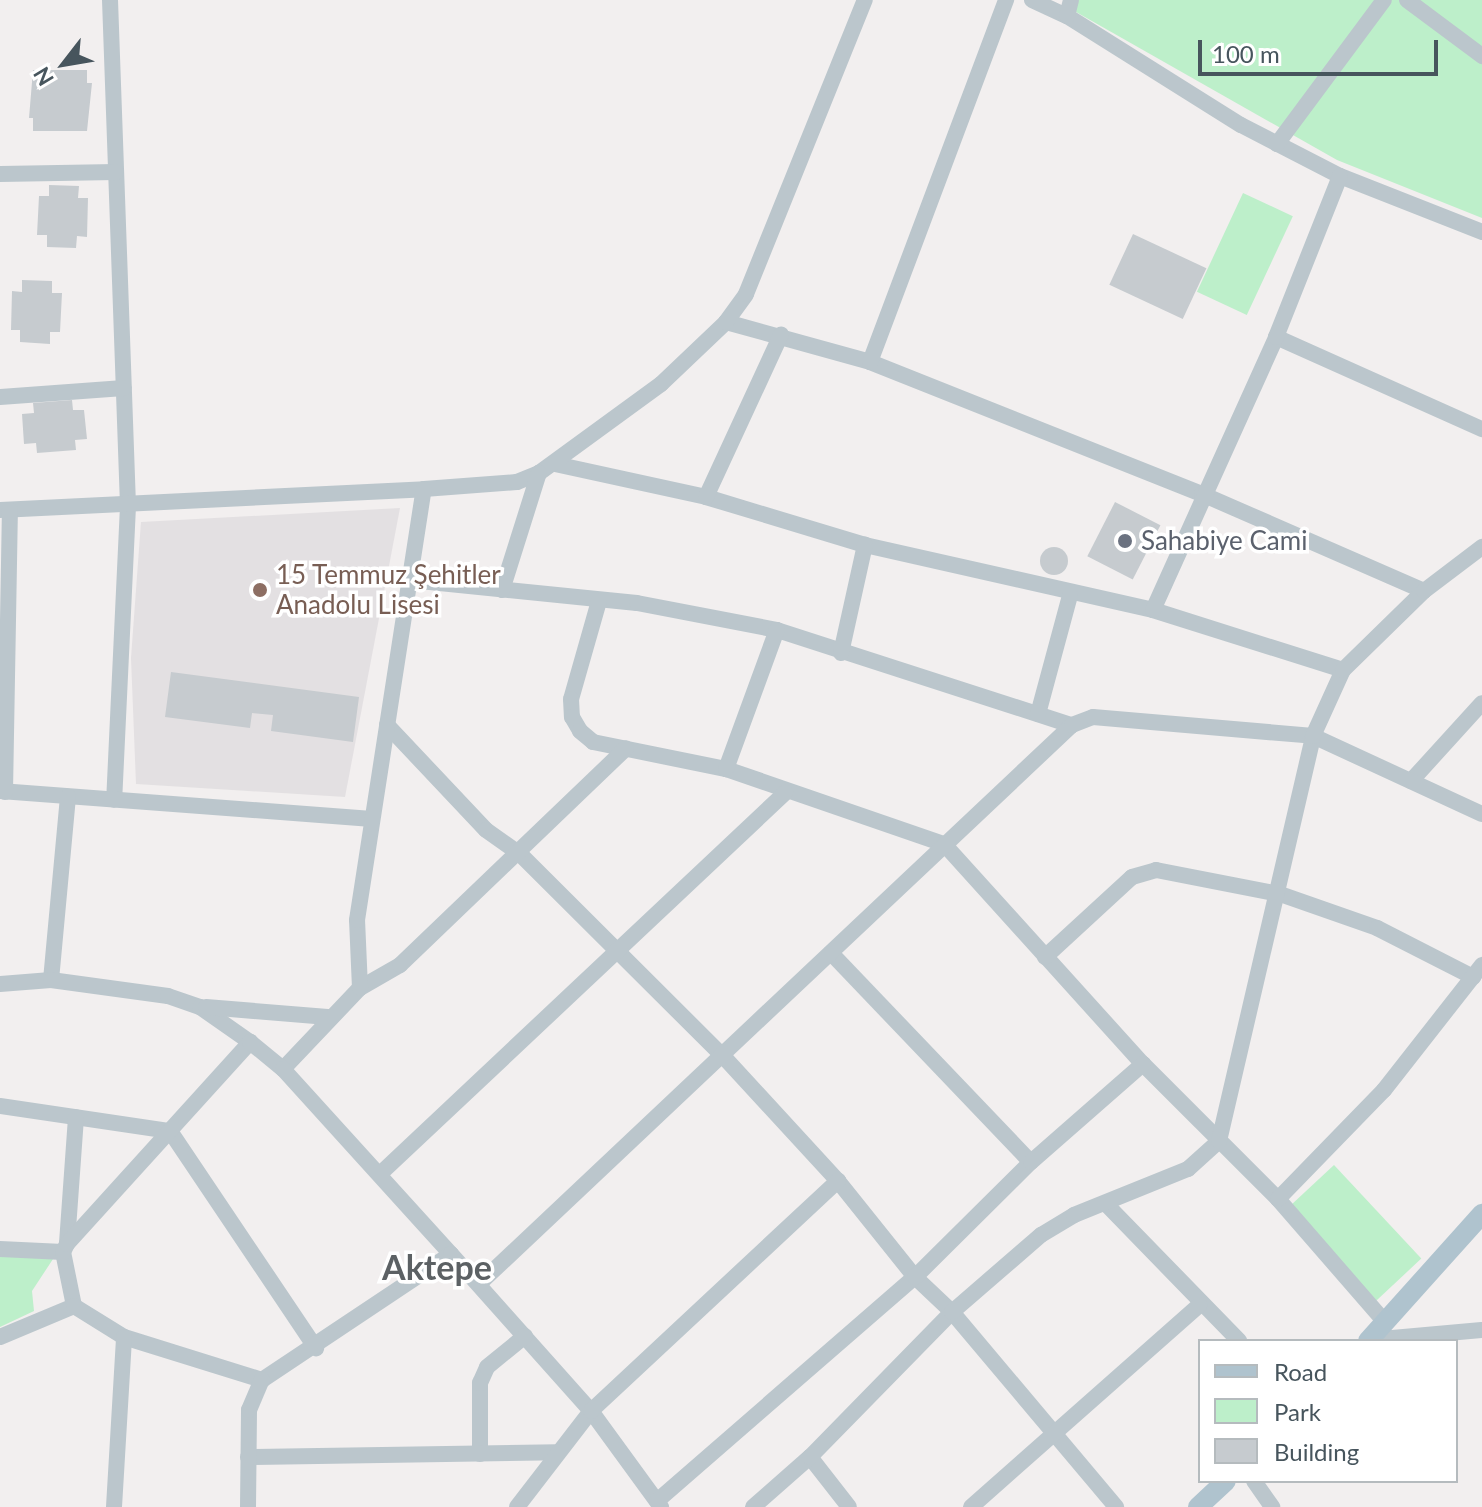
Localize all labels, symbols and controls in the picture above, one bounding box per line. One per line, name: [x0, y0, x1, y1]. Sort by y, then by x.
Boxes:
north arrow: [24, 24, 104, 104]
scale bar: [1202, 24, 1442, 74]
text: 100 m: [1212, 39, 1280, 68]
text: N: [27, 62, 59, 91]
place label: Sahabiye Cami: [1141, 525, 1307, 557]
marker: Sahabiye Cami: [1116, 532, 1134, 550]
place label: 15 Temmuz Şehitler Anadolu Lisesi: [276, 559, 502, 620]
marker: 15 Temmuz Şehitler Anadolu Lisesi: [251, 581, 269, 599]
district label: Aktepe: [382, 1247, 492, 1287]
legend: [1198, 1339, 1458, 1483]
text: Road: [1274, 1357, 1327, 1386]
text: Park: [1274, 1397, 1321, 1426]
text: Building: [1274, 1437, 1359, 1466]

